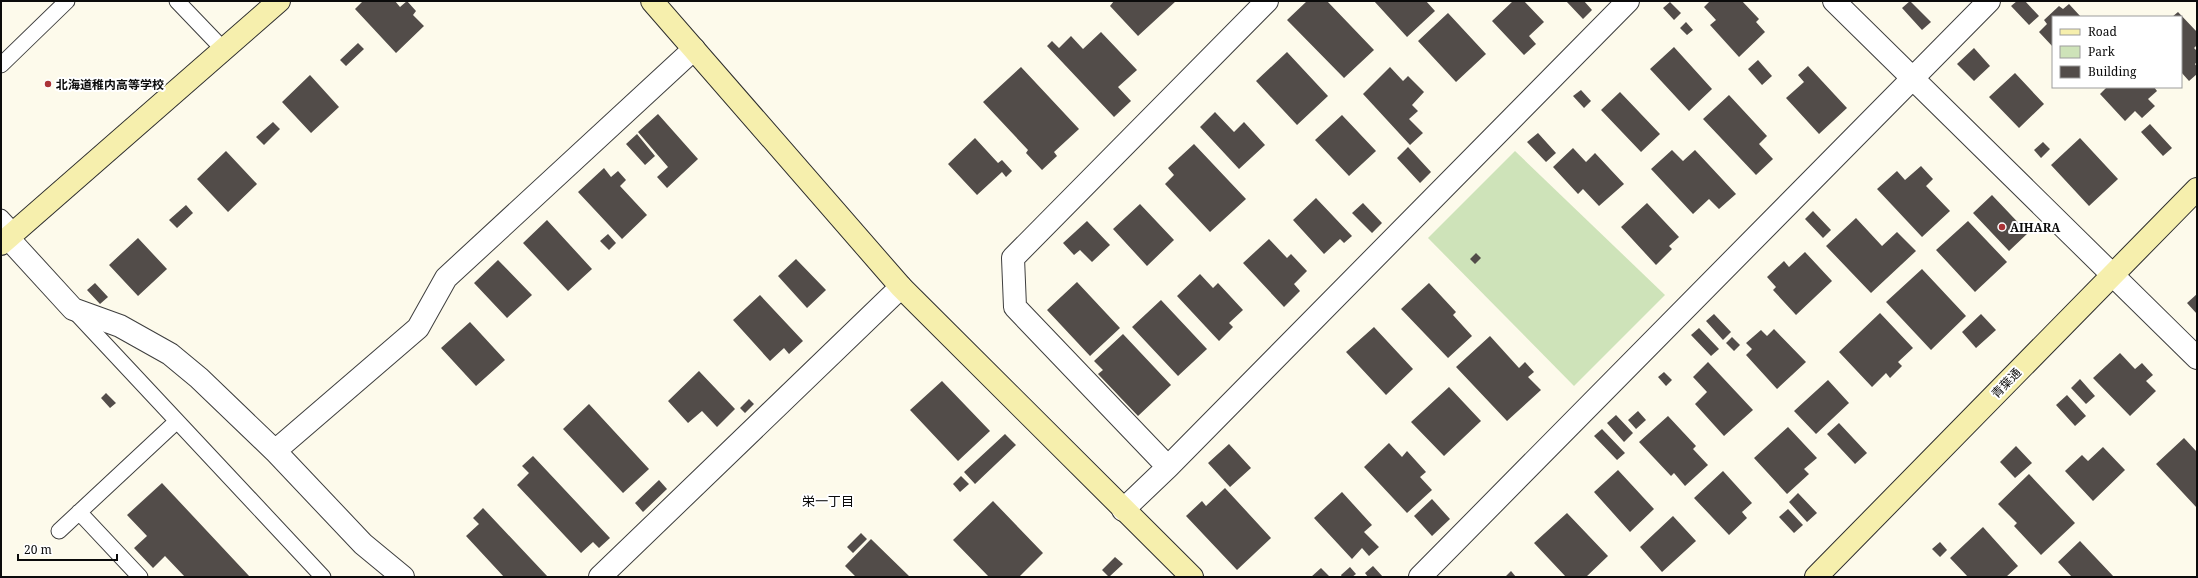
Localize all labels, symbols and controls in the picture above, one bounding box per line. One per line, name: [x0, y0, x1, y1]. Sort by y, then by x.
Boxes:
legend: [2052, 16, 2182, 88]
text: Road: [2088, 23, 2118, 40]
text: Park: [2088, 43, 2116, 60]
text: Building: [2088, 63, 2137, 80]
place label: 北海道稚内高等学校: [56, 76, 164, 93]
marker: 北海道稚内高等学校: [43, 79, 53, 89]
place label: AIHARA: [2010, 219, 2061, 236]
marker: AIHARA: [1997, 222, 2007, 232]
street label: 青葉通: [1987, 364, 2025, 402]
district label: 栄一丁目: [802, 492, 854, 510]
scale bar: [18, 536, 117, 562]
text: 20 m: [24, 541, 52, 558]

